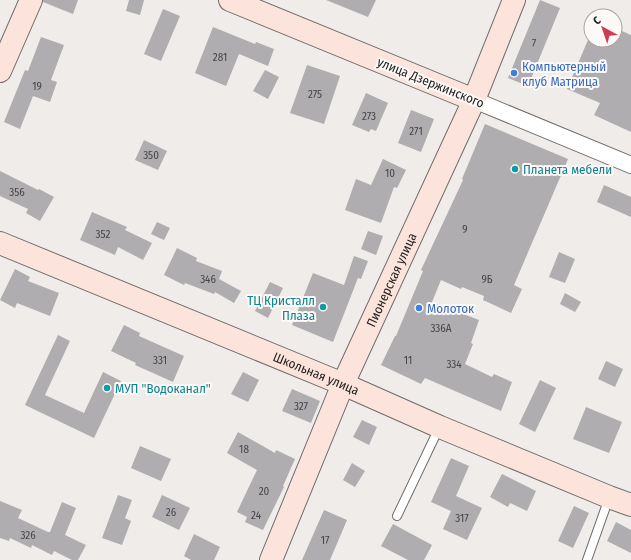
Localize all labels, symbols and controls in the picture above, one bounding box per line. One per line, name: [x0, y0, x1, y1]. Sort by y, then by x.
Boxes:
north arrow: [583, 8, 623, 48]
text: С: [591, 14, 603, 28]
house number: 7: [532, 37, 537, 50]
house number: 281: [213, 51, 227, 64]
street label: улица Дзержинского: [375, 54, 487, 111]
place label: Компьютерный клуб Матрица: [522, 59, 606, 89]
marker: Компьютерный клуб Матрица: [509, 68, 519, 78]
house number: 19: [32, 80, 42, 93]
house number: 275: [308, 88, 322, 101]
house number: 273: [362, 110, 376, 123]
house number: 271: [409, 125, 423, 138]
house number: 350: [143, 149, 159, 162]
place label: Планета мебели: [523, 162, 612, 177]
marker: Планета мебели: [510, 164, 520, 174]
house number: 10: [385, 167, 395, 180]
house number: 356: [9, 186, 25, 199]
house number: 9: [462, 223, 468, 236]
house number: 352: [96, 228, 111, 241]
street label: Пионерская улица: [363, 231, 420, 329]
house number: 346: [200, 273, 216, 286]
house number: 9Б: [481, 273, 493, 286]
place label: ТЦ Кристалл Плаза: [247, 293, 315, 323]
place label: Молоток: [427, 301, 474, 316]
marker: ТЦ Кристалл Плаза: [318, 302, 328, 312]
marker: Молоток: [414, 303, 424, 313]
house number: 336А: [430, 322, 452, 335]
street label: Школьная улица: [271, 349, 361, 398]
house number: 331: [153, 354, 167, 367]
house number: 11: [404, 354, 412, 367]
house number: 334: [446, 358, 462, 371]
place label: МУП "Водоканал": [115, 381, 211, 396]
marker: МУП "Водоканал": [102, 383, 112, 393]
house number: 327: [294, 400, 309, 413]
house number: 18: [239, 443, 249, 456]
house number: 20: [259, 485, 270, 498]
house number: 26: [166, 506, 177, 519]
house number: 24: [251, 509, 262, 522]
house number: 317: [455, 512, 469, 525]
house number: 326: [20, 529, 36, 542]
house number: 17: [321, 534, 330, 547]

